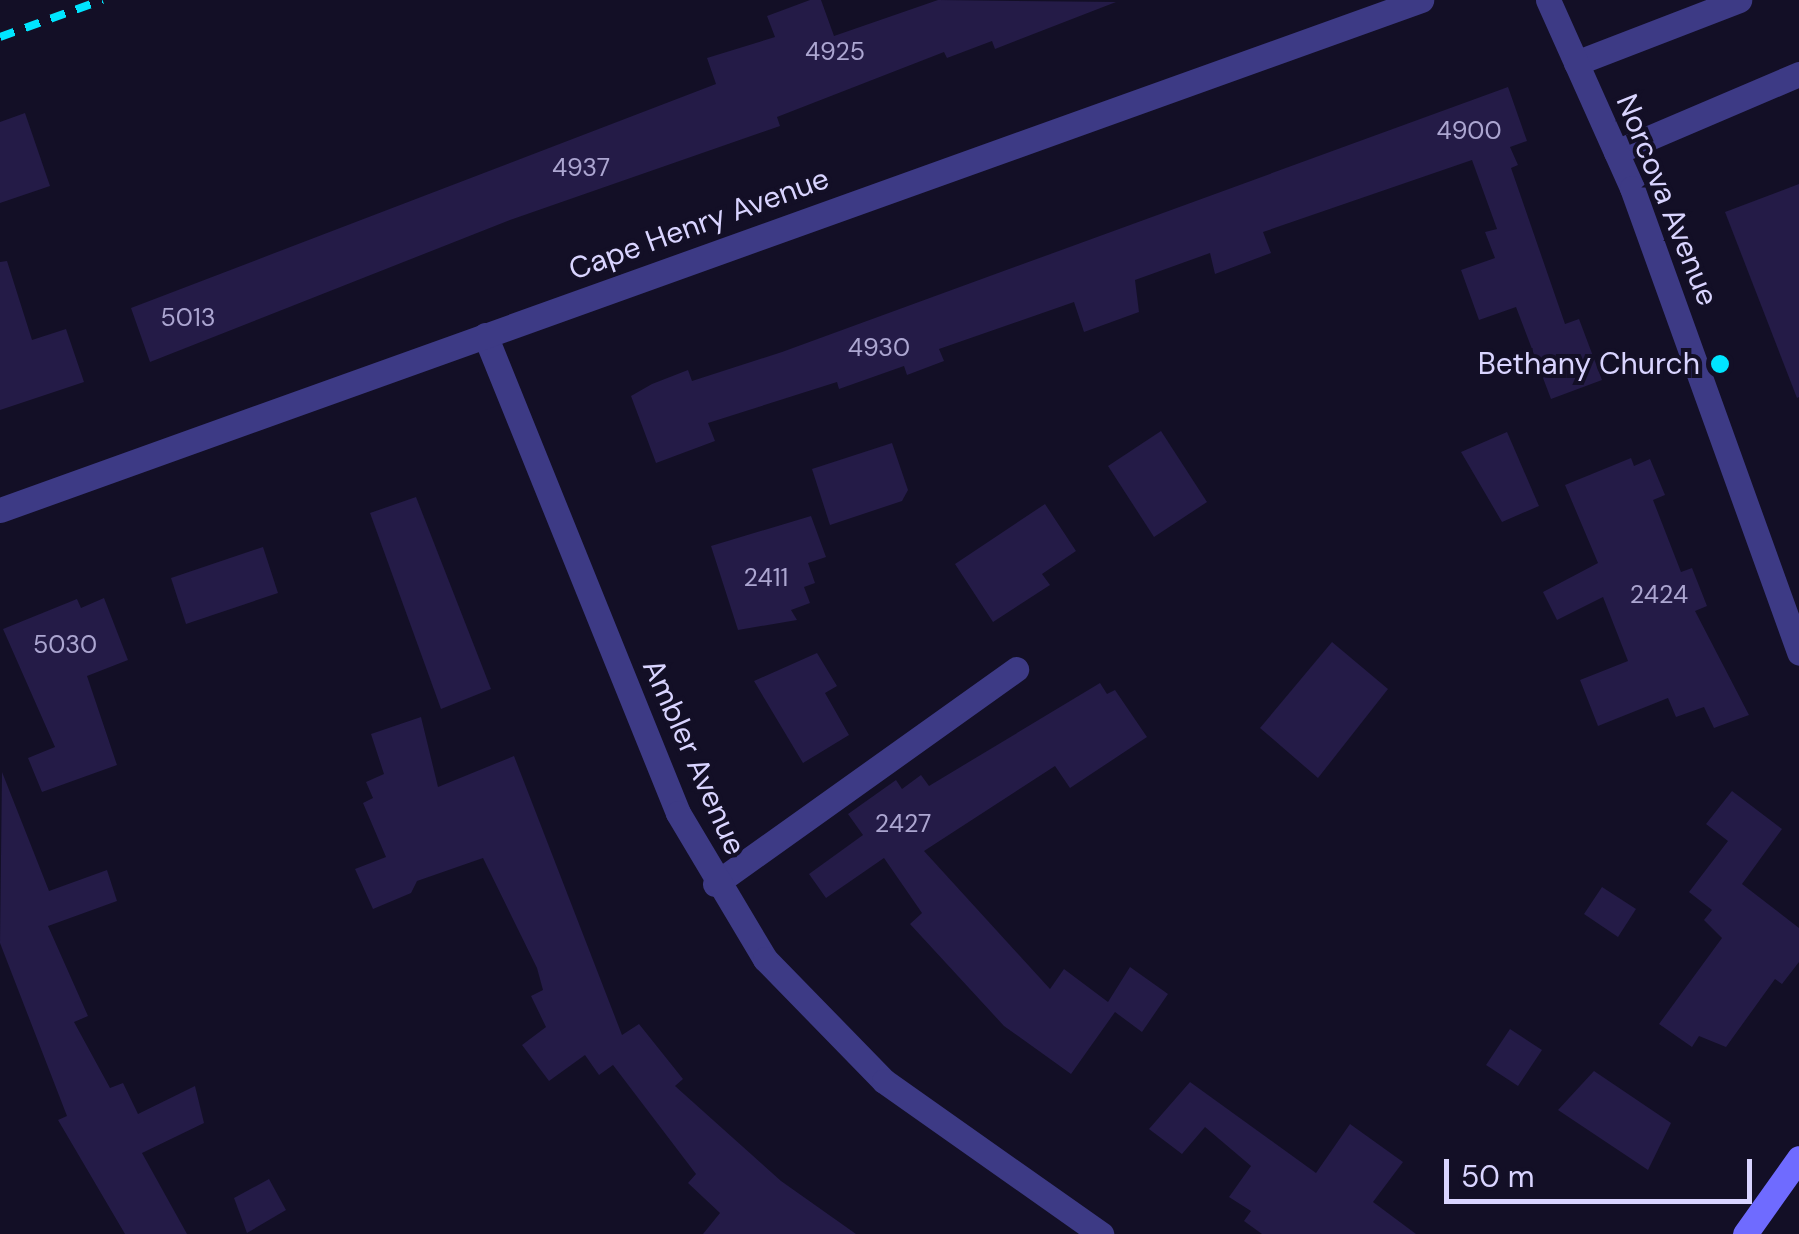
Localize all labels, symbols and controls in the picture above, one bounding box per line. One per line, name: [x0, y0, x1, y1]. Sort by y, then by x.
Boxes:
house number: 4925: [805, 37, 865, 67]
street label: Norcova Avenue: [1608, 89, 1726, 311]
house number: 4900: [1436, 116, 1502, 146]
house number: 4937: [552, 153, 610, 183]
street label: Cape Henry Avenue: [564, 160, 834, 288]
house number: 5013: [161, 303, 215, 333]
house number: 4930: [848, 333, 910, 363]
place label: Bethany Church: [1478, 346, 1700, 382]
marker: Bethany Church: [1709, 353, 1731, 375]
house number: 2411: [744, 563, 788, 593]
house number: 2424: [1630, 580, 1688, 610]
house number: 5030: [33, 630, 97, 660]
street label: Ambler Avenue: [635, 654, 753, 860]
house number: 2427: [875, 809, 931, 839]
scale bar: [1449, 1139, 1756, 1201]
text: 50 m: [1461, 1157, 1535, 1196]

